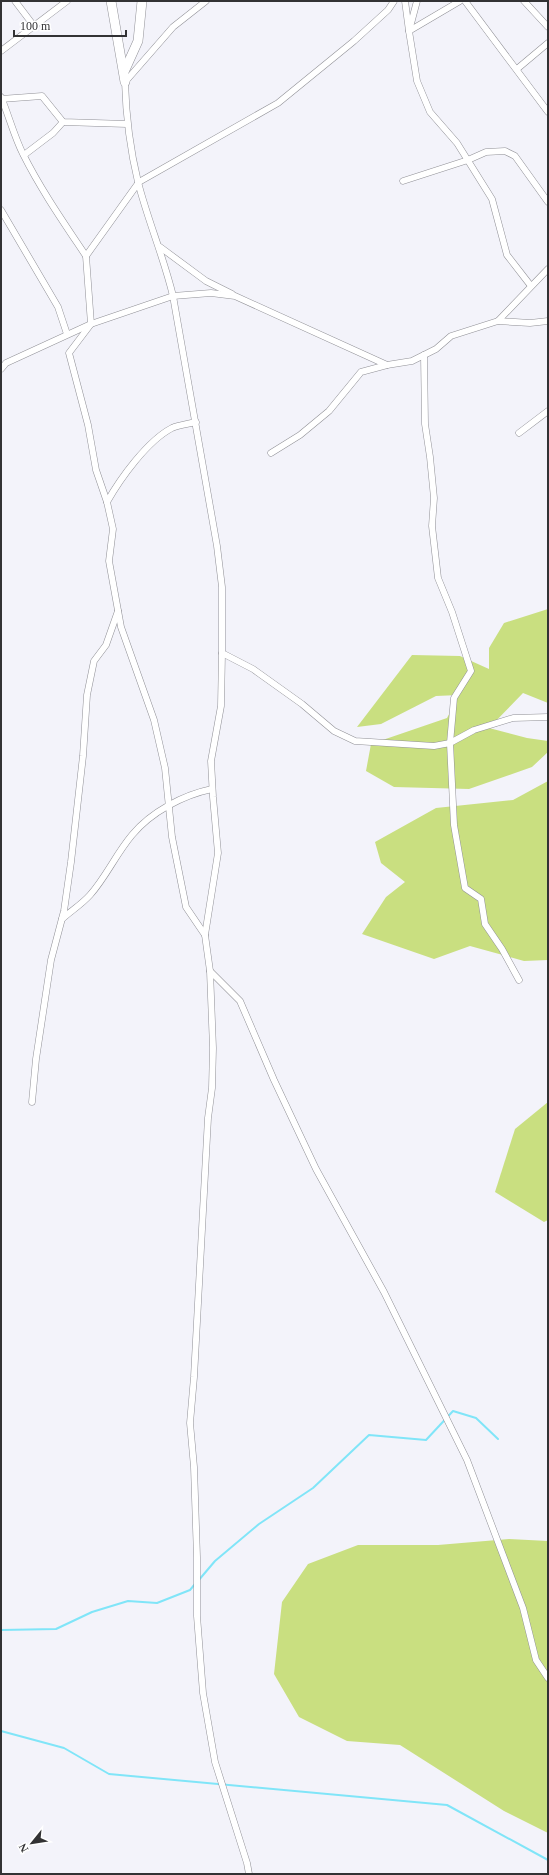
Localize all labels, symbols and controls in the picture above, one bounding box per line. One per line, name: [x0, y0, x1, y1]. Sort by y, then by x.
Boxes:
scale bar: [14, 12, 126, 38]
text: 100 m: [20, 19, 51, 33]
north arrow: [12, 1823, 52, 1863]
text: N: [16, 1842, 31, 1854]

